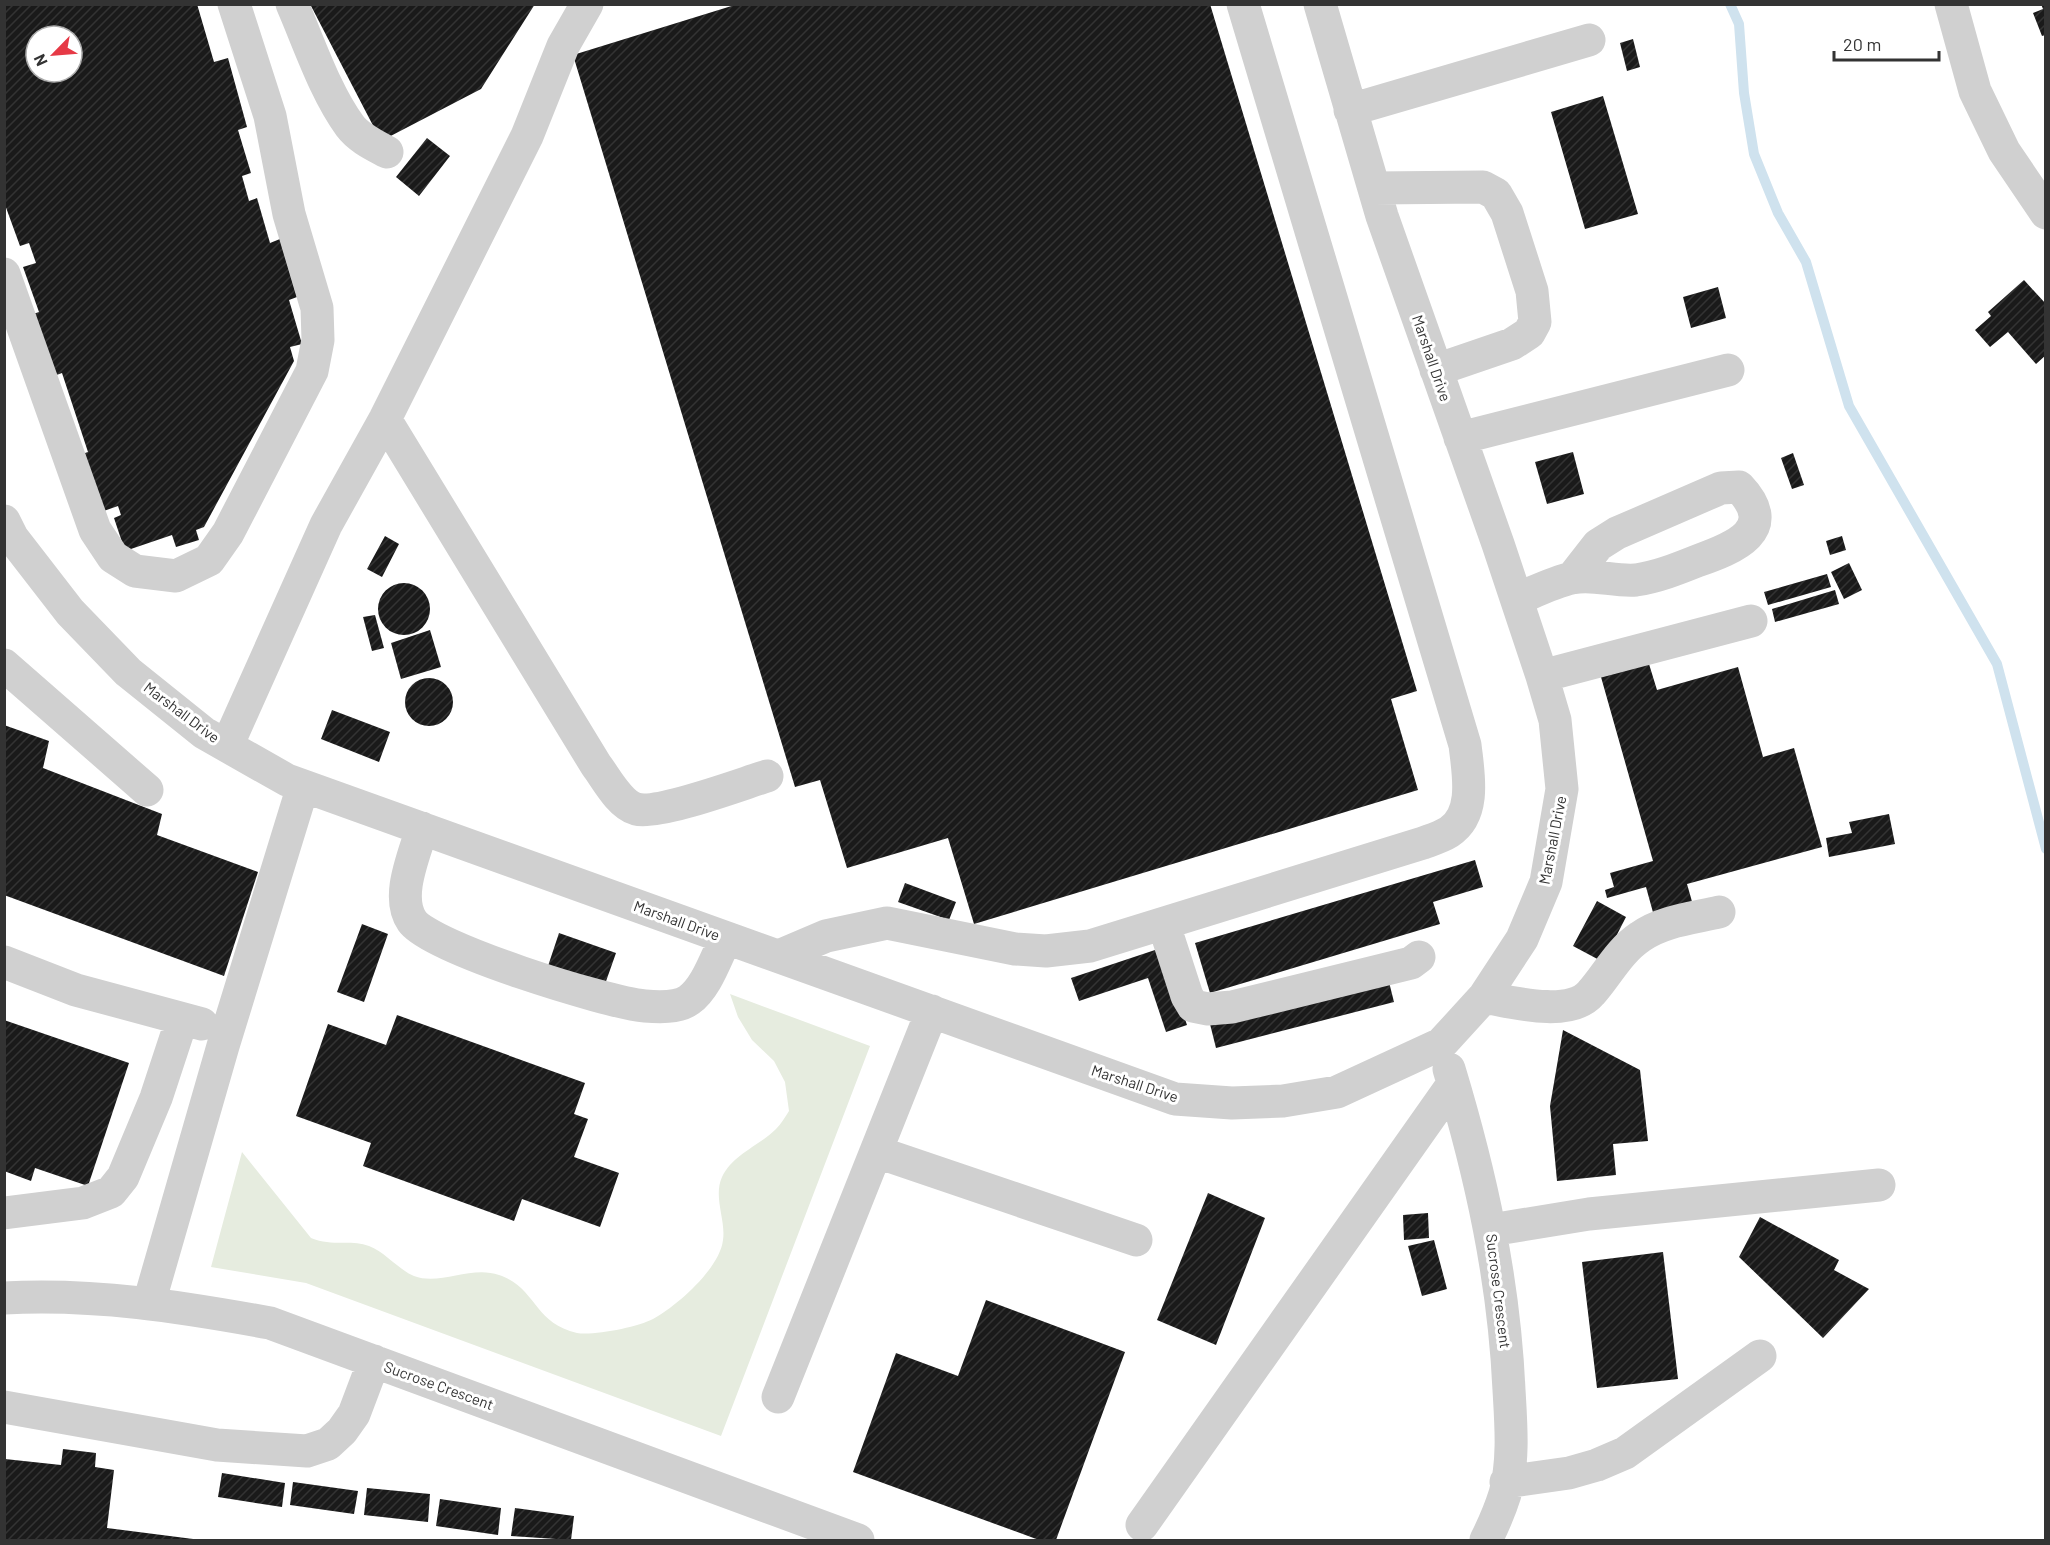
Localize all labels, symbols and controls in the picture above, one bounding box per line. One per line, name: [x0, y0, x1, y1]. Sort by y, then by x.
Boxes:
north arrow: [24, 24, 84, 84]
scale bar: [1834, 24, 1939, 62]
text: 20 m: [1843, 33, 1881, 55]
text: N: [29, 52, 51, 69]
street label: Marshall Drive: [1409, 312, 1455, 404]
street label: Marshall Drive: [141, 678, 223, 746]
street label: Marshall Drive: [1535, 794, 1569, 886]
street label: Marshall Drive: [632, 896, 722, 944]
street label: Marshall Drive: [1089, 1061, 1181, 1105]
street label: Sucrose Crescent: [1483, 1233, 1515, 1349]
street label: Sucrose Crescent: [382, 1357, 496, 1413]

